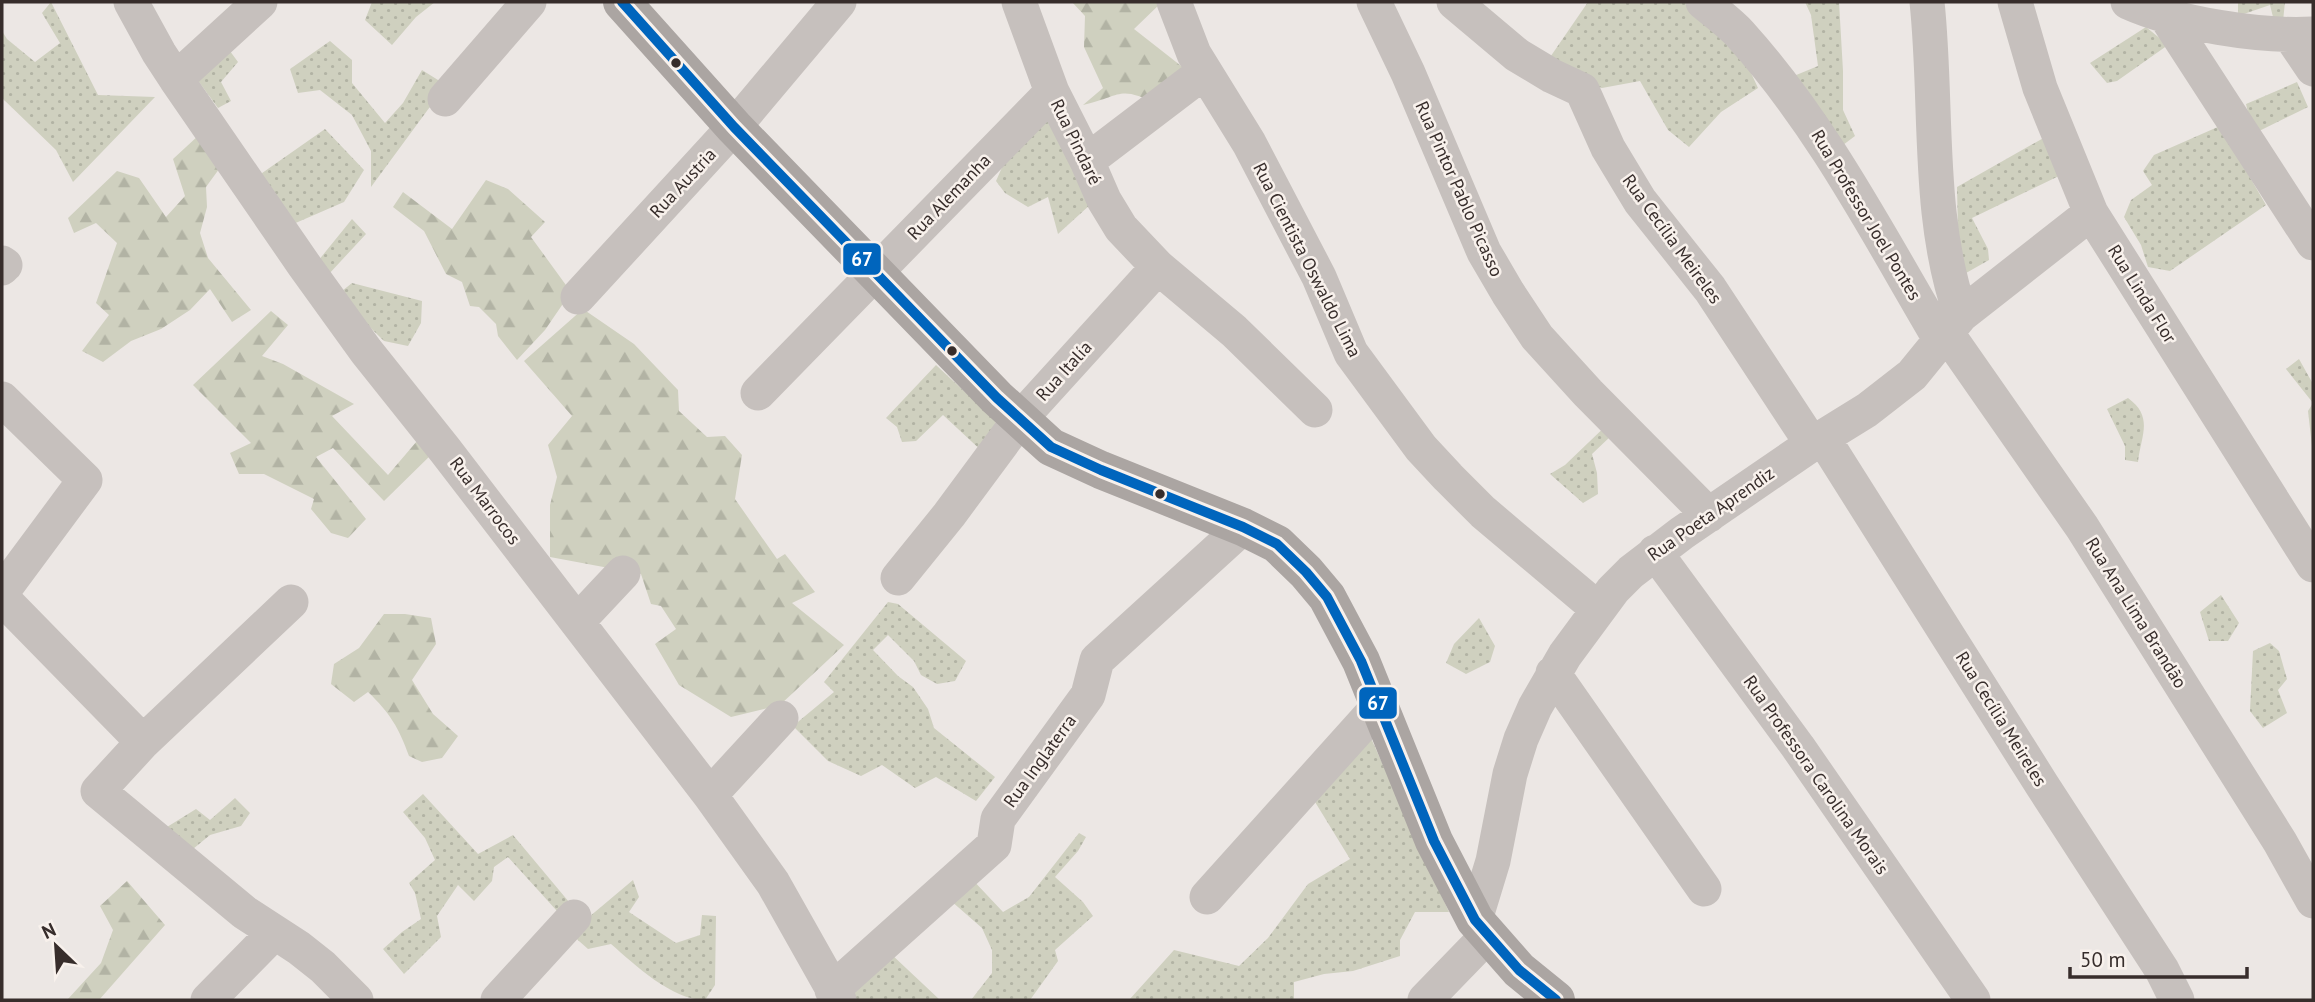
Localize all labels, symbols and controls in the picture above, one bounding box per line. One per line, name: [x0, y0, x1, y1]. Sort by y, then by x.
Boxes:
unlabelled marker: [669, 56, 683, 70]
street label: Rua Pindaré: [1046, 95, 1107, 188]
street label: Rua Pintor Pablo Picasso: [1410, 97, 1509, 280]
street label: Rua Professor Joel Pontes: [1806, 125, 1927, 304]
street label: Rua Austria: [644, 143, 721, 222]
street label: Rua Alemanha: [902, 149, 995, 244]
street label: Rua Cientista Oswaldo Lima: [1248, 159, 1367, 361]
street label: Rua Cecília Meireles: [1618, 169, 1727, 308]
street label: Rua Linda Flor: [2103, 240, 2182, 347]
line badge: 67: [842, 242, 882, 276]
text: 67: [851, 247, 873, 271]
street label: Rua Italía: [1031, 336, 1097, 406]
unlabelled marker: [945, 344, 959, 358]
street label: Rua Marrocos: [445, 452, 526, 549]
street label: Rua Poeta Aprendiz: [1643, 461, 1778, 566]
unlabelled marker: [1153, 487, 1167, 501]
street label: Rua Ana Lima Brandão: [2081, 533, 2192, 692]
street label: Rua Cecília Meireles: [1951, 647, 2052, 790]
street label: Rua Professora Carolina Morais: [1739, 671, 1894, 879]
line badge: 67: [1358, 686, 1398, 720]
text: 67: [1367, 691, 1389, 715]
street label: Rua Inglaterra: [998, 710, 1081, 812]
north arrow: [21, 911, 91, 981]
text: N: [38, 917, 60, 944]
scale bar: [2070, 936, 2247, 980]
text: 50 m: [2080, 946, 2126, 973]

